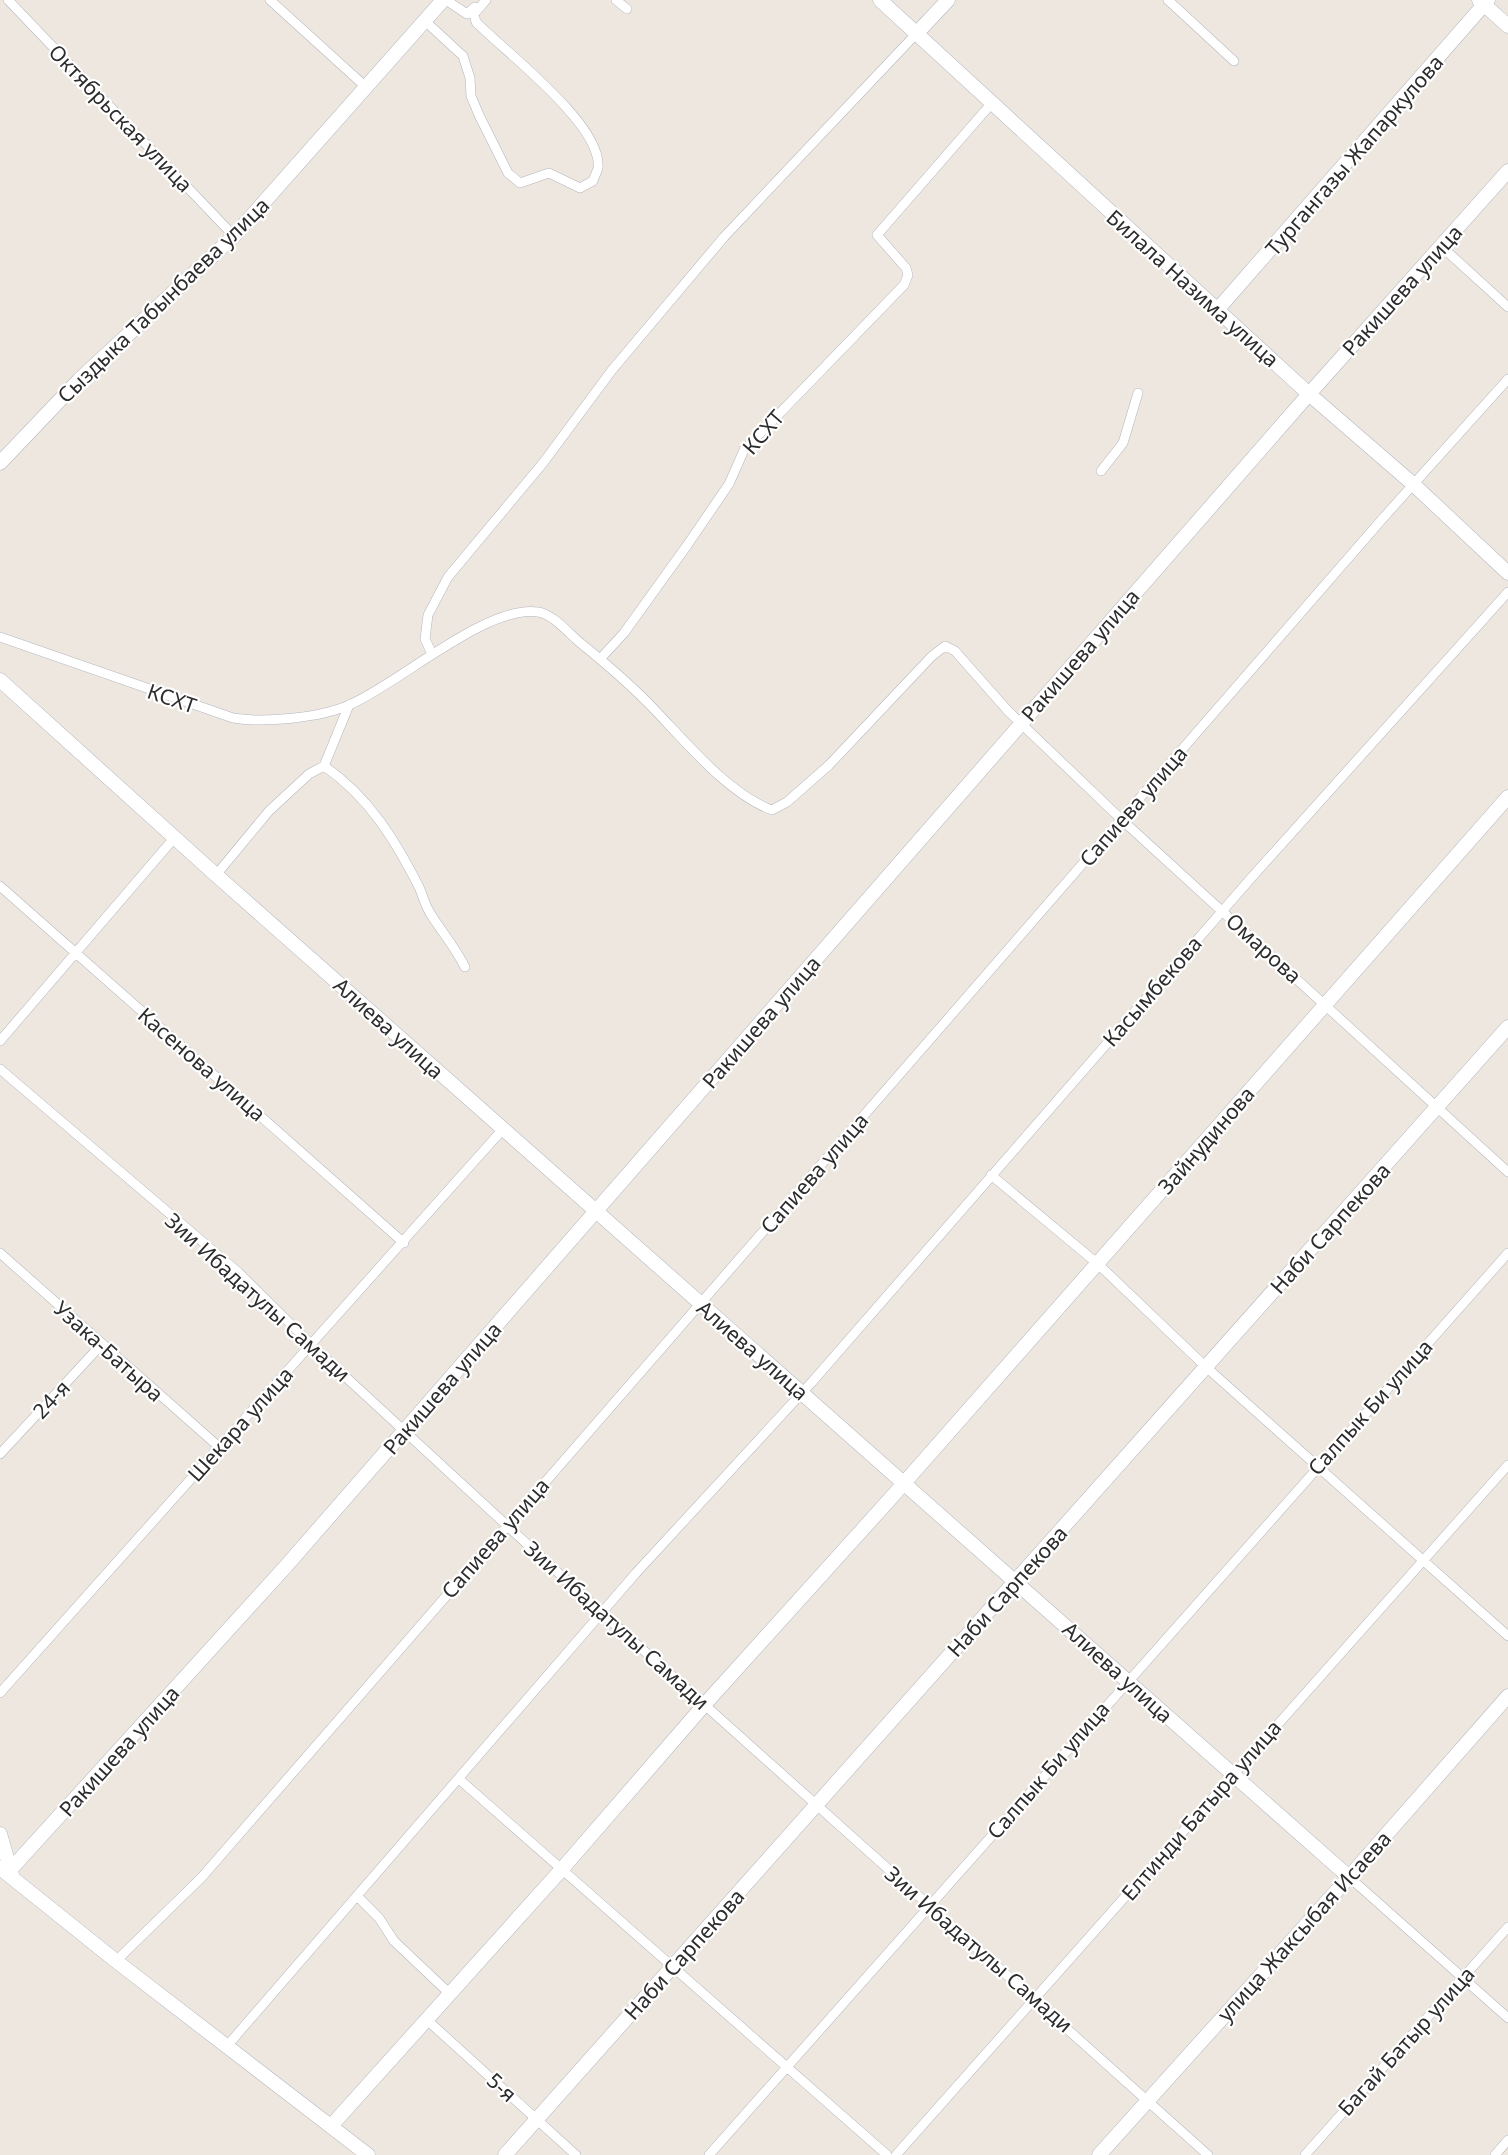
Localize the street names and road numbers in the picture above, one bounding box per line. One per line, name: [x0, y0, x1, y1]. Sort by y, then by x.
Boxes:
street label: Октябрьская улица: [43, 38, 199, 198]
street label: Тургангазы Жапаркулова: [1259, 49, 1449, 261]
street label: Сыздыка Табынбаева улица: [51, 191, 275, 409]
street label: Билала Назима улица: [1101, 203, 1285, 373]
street label: Ракишева улица: [1336, 219, 1468, 361]
street label: КСХТ: [736, 404, 790, 460]
street label: Ракишева улица: [1015, 583, 1145, 727]
street label: КСХТ: [144, 677, 201, 720]
street label: Сапиева улица: [1073, 740, 1193, 872]
street label: Омарова: [1220, 907, 1308, 989]
street label: Касымбекова: [1096, 930, 1208, 1052]
street label: Ракишева улица: [696, 950, 826, 1094]
street label: Алиева улица: [328, 971, 450, 1085]
street label: Касенова улица: [132, 1001, 272, 1127]
street label: Зайнудинова: [1151, 1080, 1261, 1200]
street label: Сапиева улица: [754, 1107, 874, 1239]
street label: Наби Сарпекова: [1264, 1156, 1396, 1300]
street label: Зии Ибадатулы Самади: [160, 1206, 356, 1388]
street label: Узака-Батыра: [48, 1294, 170, 1408]
street label: Алиева улица: [691, 1294, 815, 1406]
street label: Ракишева улица: [377, 1316, 507, 1460]
street label: Салпык Би улица: [1301, 1333, 1439, 1481]
street label: Шекара улица: [181, 1361, 299, 1487]
street label: 24-я: [26, 1374, 76, 1424]
street label: Сапиева улица: [435, 1472, 555, 1604]
street label: Наби Сарпекова: [941, 1519, 1073, 1663]
street label: Зии Ибадатулы Самади: [519, 1534, 715, 1716]
street label: Алиева улица: [1057, 1615, 1179, 1729]
street label: Ракишева улица: [53, 1680, 185, 1822]
street label: Салпык Би улица: [980, 1695, 1116, 1845]
street label: Елтинди Батыра улица: [1115, 1714, 1287, 1906]
street label: улица Жаксыбая Исаева: [1211, 1825, 1397, 2027]
street label: Зии Ибадатулы Самади: [879, 1860, 1079, 2038]
street label: Наби Сарпекова: [618, 1882, 750, 2026]
street label: Багай Батыр улица: [1331, 1960, 1481, 2122]
street label: 5-я: [481, 2066, 523, 2108]

